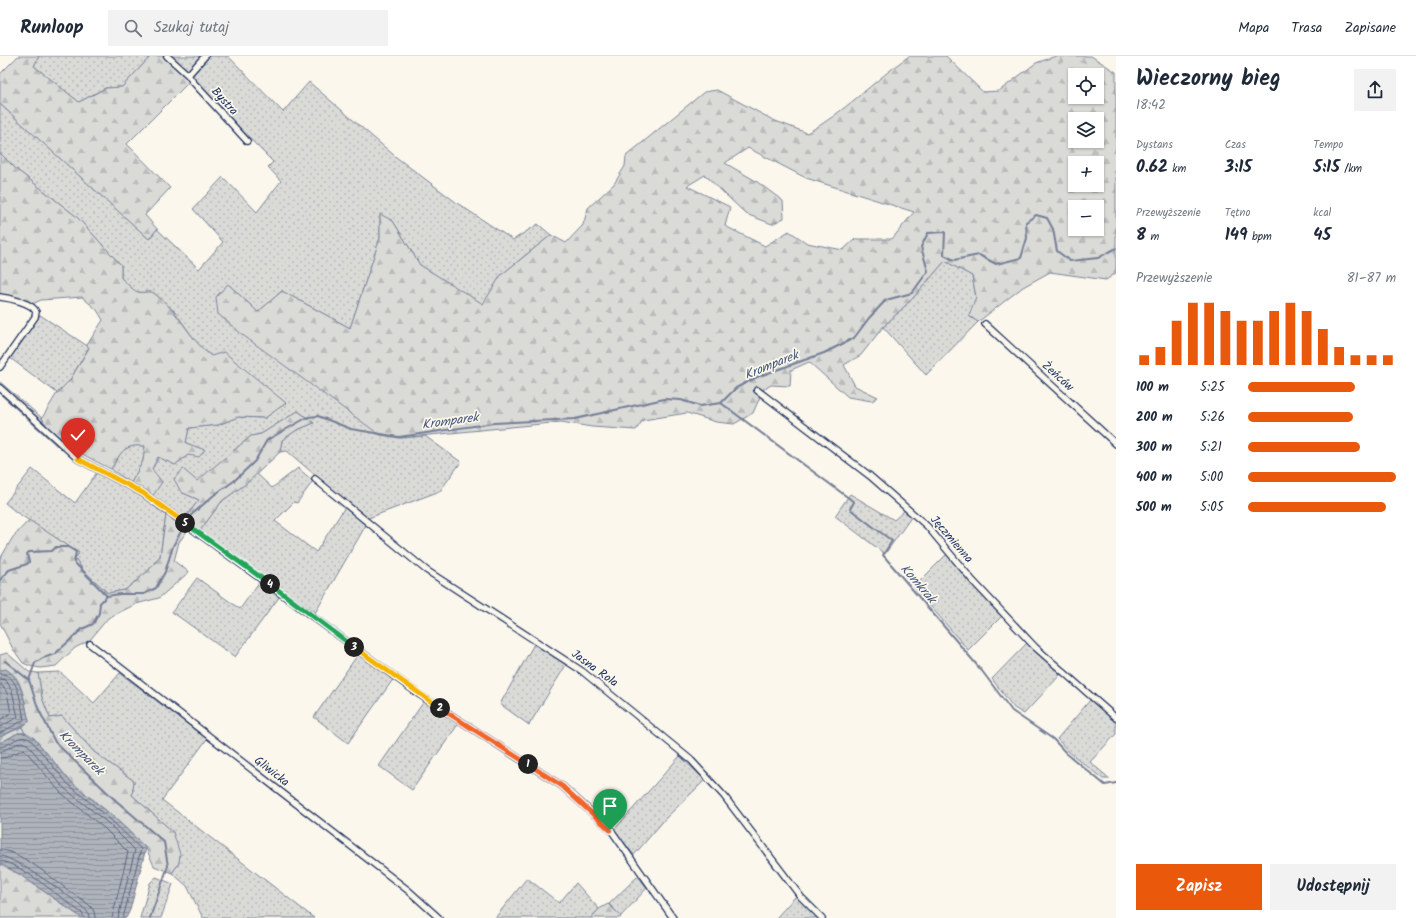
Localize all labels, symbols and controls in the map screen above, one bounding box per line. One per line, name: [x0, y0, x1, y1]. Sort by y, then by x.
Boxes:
search box: [108, 10, 388, 46]
text: Runloop: [20, 13, 84, 43]
text: Szukaj tutaj: [154, 16, 229, 40]
icon: search: [122, 17, 144, 39]
text: Mapa: [1238, 17, 1269, 39]
text: Trasa: [1291, 17, 1322, 39]
text: Zapisane: [1344, 17, 1396, 39]
text: Wieczorny bieg: [1136, 62, 1281, 97]
map controls: [1068, 68, 1104, 236]
button: locate: [1068, 68, 1104, 104]
button: share: [1354, 69, 1396, 111]
street label: Bystra: [207, 83, 243, 120]
text: 18:42: [1136, 95, 1166, 116]
button: layers: [1068, 112, 1104, 148]
text: Dystans: [1136, 136, 1173, 154]
text: Czas: [1225, 136, 1246, 154]
text: Tempo: [1313, 136, 1343, 154]
text: 0.62: [1136, 154, 1168, 181]
text: 3:15: [1225, 154, 1252, 181]
text: 5:15: [1313, 154, 1340, 181]
button: +: [1068, 156, 1104, 192]
text: km: [1168, 160, 1186, 178]
text: /km: [1340, 160, 1362, 178]
button: −: [1068, 200, 1104, 236]
text: Przewyższenie: [1136, 204, 1201, 222]
text: Tętno: [1225, 204, 1250, 222]
text: kcal: [1313, 204, 1331, 222]
text: 8: [1136, 222, 1146, 249]
text: 149: [1225, 222, 1248, 249]
text: 45: [1313, 222, 1331, 249]
text: m: [1146, 228, 1159, 246]
text: bpm: [1248, 228, 1272, 246]
text: Przewyższenie: [1136, 268, 1212, 289]
text: 81–87 m: [1347, 268, 1396, 289]
water label: Kromparek: [741, 344, 804, 386]
street label: Żeńców: [1037, 357, 1079, 397]
text: 100 m: [1136, 377, 1169, 398]
text: 5:25: [1200, 377, 1225, 398]
water label: Kromparek: [421, 407, 482, 436]
text: 200 m: [1136, 407, 1173, 428]
text: 5:26: [1200, 407, 1225, 428]
pin: [61, 418, 95, 459]
icon: check: [67, 424, 89, 446]
text: 300 m: [1136, 437, 1172, 458]
text: 5:21: [1200, 437, 1222, 458]
text: 400 m: [1136, 467, 1172, 488]
text: 5:00: [1200, 467, 1223, 488]
text: 500 m: [1136, 497, 1172, 518]
text: 5:05: [1200, 497, 1224, 518]
street label: Jęczmienna: [926, 511, 978, 568]
pin: 5: [175, 513, 195, 533]
text: 5: [182, 514, 188, 532]
water label: Komkrak: [895, 560, 942, 610]
pin: 4: [260, 574, 280, 594]
text: 4: [267, 575, 273, 593]
pin: 3: [344, 637, 364, 657]
text: 3: [351, 638, 357, 656]
street label: Jasna Rola: [567, 645, 623, 692]
pin: 2: [430, 698, 450, 718]
text: 2: [437, 699, 443, 717]
water label: Kromparek: [53, 726, 110, 782]
street label: Gliwicka: [250, 751, 294, 792]
pin: 1: [518, 754, 538, 774]
text: 1: [526, 755, 530, 773]
pin: [593, 789, 627, 830]
icon: arrive: [599, 795, 621, 817]
button: Zapisz: [1136, 864, 1262, 910]
button: Udostępnij: [1270, 864, 1396, 910]

